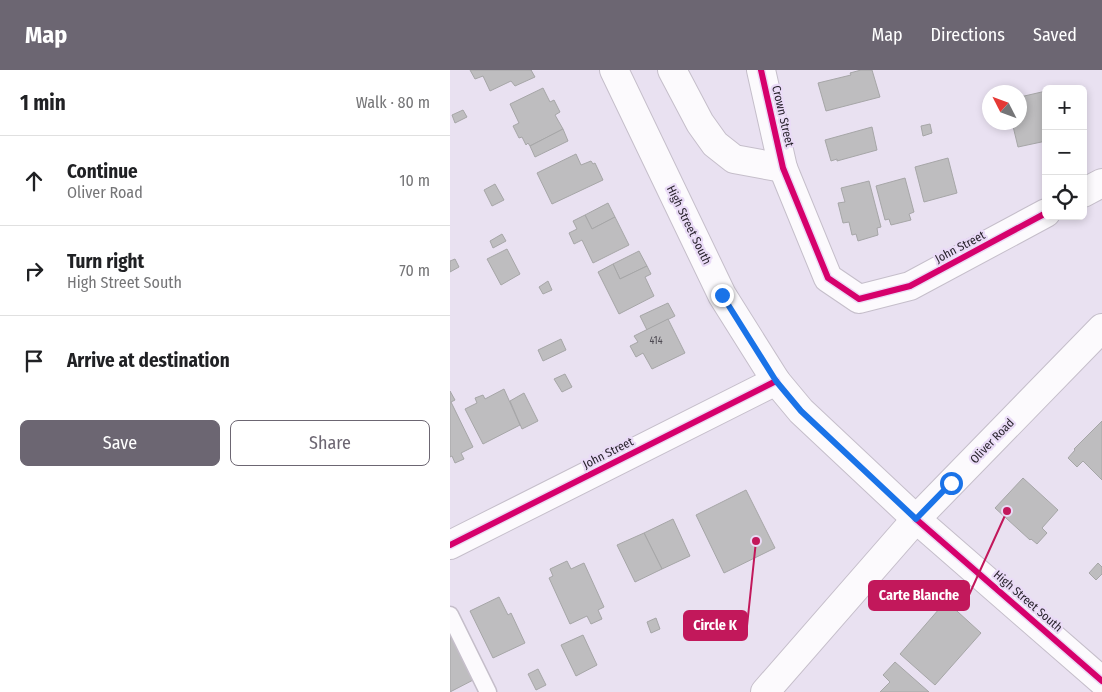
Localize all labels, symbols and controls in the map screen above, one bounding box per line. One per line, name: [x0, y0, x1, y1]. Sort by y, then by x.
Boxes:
text: Map: [25, 21, 67, 49]
text: Map: [871, 24, 903, 46]
text: Directions: [931, 24, 1005, 46]
text: Saved: [1033, 24, 1077, 46]
street label: Crown Street: [769, 84, 797, 148]
north arrow: [982, 85, 1027, 130]
map controls: [1042, 85, 1087, 220]
button: +: [1042, 85, 1087, 130]
text: 1 min: [20, 90, 66, 116]
text: Walk · 80 m: [356, 93, 430, 112]
button: −: [1042, 130, 1087, 175]
text: Continue: [67, 160, 138, 183]
icon: ahead: [20, 167, 48, 195]
text: 10 m: [399, 171, 430, 190]
button: locate: [1042, 175, 1087, 220]
text: Oliver Road: [67, 183, 143, 202]
street label: High Street South: [664, 183, 714, 267]
street label: John Street: [933, 228, 987, 266]
text: Turn right: [67, 250, 144, 273]
icon: right: [20, 257, 48, 285]
text: 70 m: [399, 261, 430, 280]
text: High Street South: [67, 273, 182, 292]
route end: [711, 284, 734, 307]
house number: 414: [649, 335, 663, 347]
icon: arrive: [20, 347, 48, 375]
text: Arrive at destination: [67, 349, 230, 372]
street label: Oliver Road: [967, 416, 1017, 466]
button: Save: [20, 420, 220, 466]
button: Share: [230, 420, 430, 466]
street label: John Street: [581, 434, 636, 472]
route start: [940, 472, 963, 495]
street label: High Street South: [991, 567, 1065, 635]
callout: Carte Blanche: [869, 581, 969, 610]
text: Carte Blanche: [879, 587, 959, 604]
callout: Circle K: [684, 611, 747, 640]
text: Circle K: [693, 617, 738, 634]

